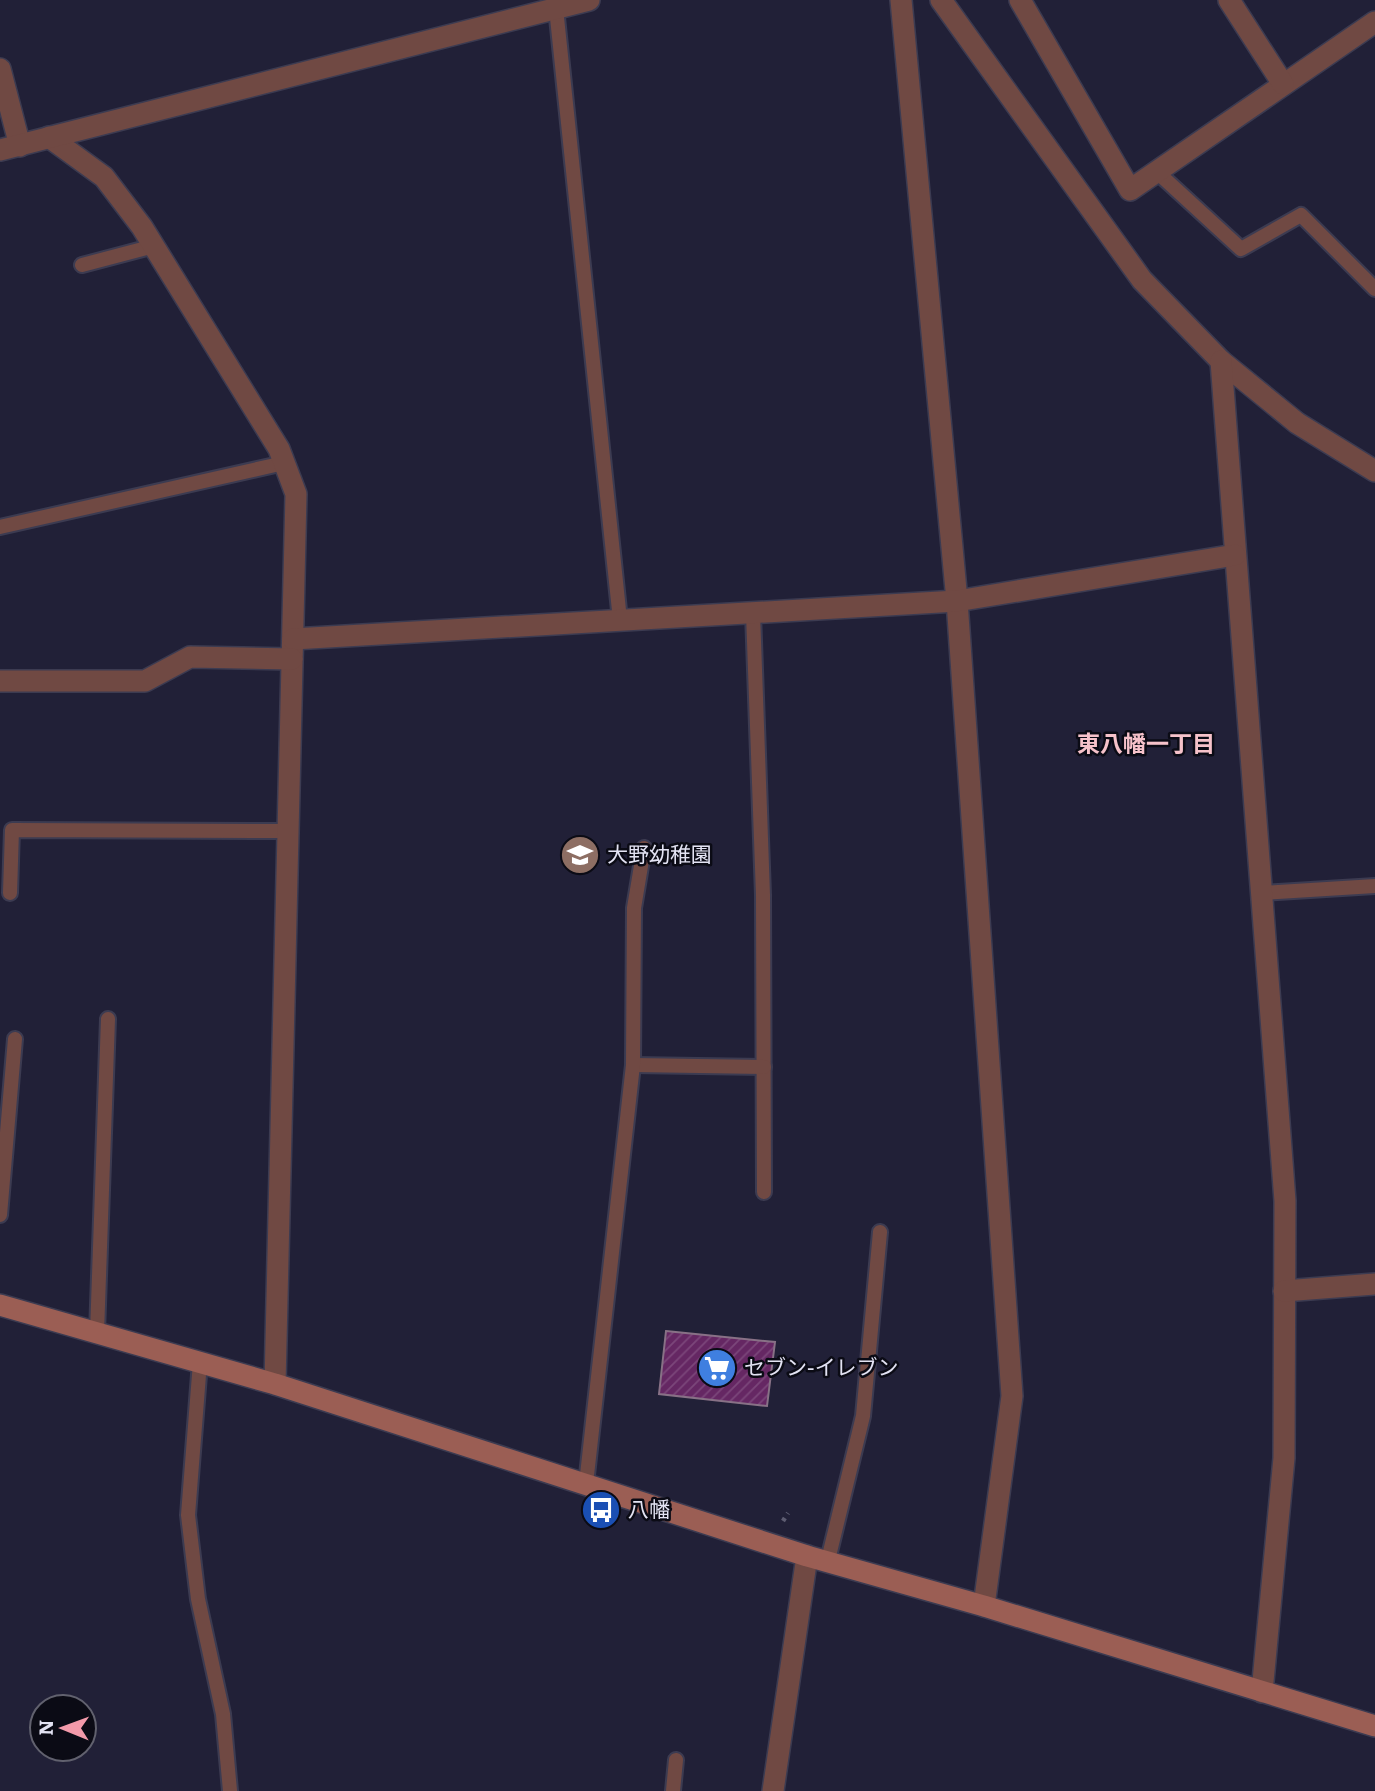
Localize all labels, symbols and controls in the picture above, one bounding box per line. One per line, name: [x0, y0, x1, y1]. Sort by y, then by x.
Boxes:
district label: 東八幡一丁目: [1077, 725, 1215, 759]
school or university icon: 大野幼稚園: [559, 834, 601, 876]
place label: 大野幼稚園: [607, 837, 712, 868]
supermarket icon: セブン-イレブン: [696, 1347, 738, 1389]
place label: セブン-イレブン: [744, 1350, 898, 1381]
bus stop icon: 八幡: [580, 1489, 622, 1531]
place label: 八幡: [628, 1492, 670, 1523]
north arrow: [28, 1693, 98, 1763]
text: N: [31, 1719, 59, 1736]

